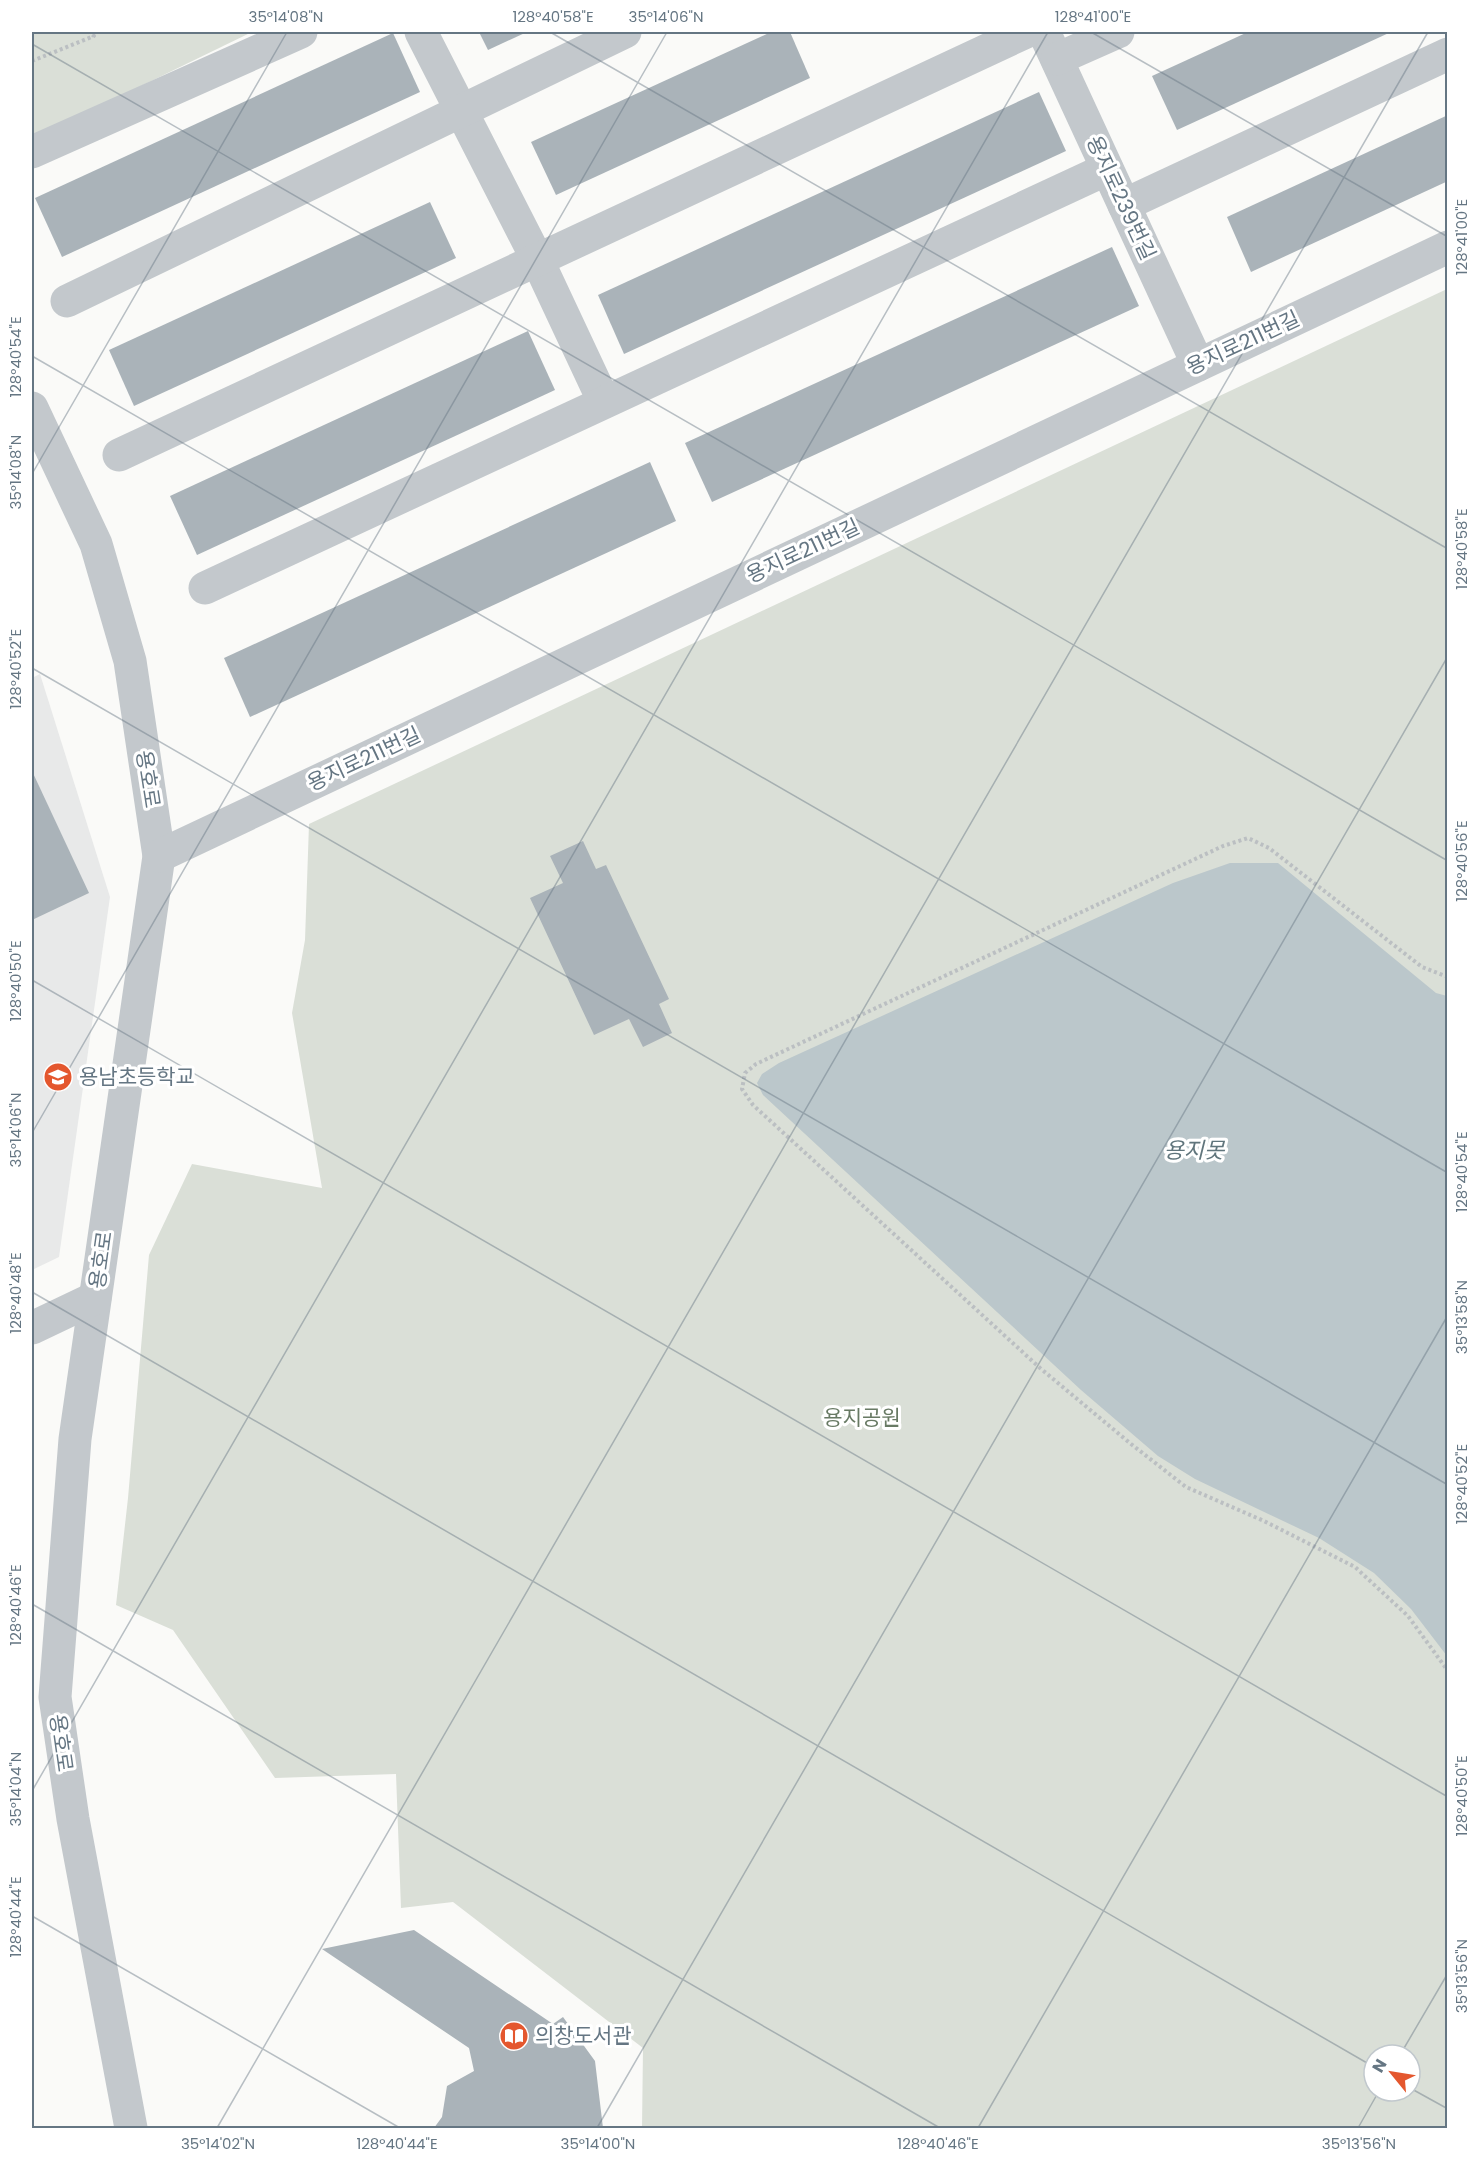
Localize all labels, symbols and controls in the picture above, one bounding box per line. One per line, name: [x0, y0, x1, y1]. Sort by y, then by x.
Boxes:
text: 35°14'08"N: [249, 6, 323, 27]
text: 128°40'58"E: [512, 6, 594, 27]
text: 35°14'06"N: [629, 6, 703, 27]
text: 128°41'00"E: [1055, 6, 1131, 27]
street label: 용지로239번길: [1080, 131, 1163, 265]
text: 128°41'00"E: [1451, 199, 1472, 275]
street label: 용지로211번길: [1181, 304, 1304, 381]
text: 128°40'54"E: [5, 316, 26, 398]
text: 35°14'08"N: [5, 435, 26, 509]
text: 128°40'58"E: [1451, 508, 1472, 590]
street label: 용지로211번길: [741, 512, 864, 589]
text: 128°40'52"E: [5, 629, 26, 709]
street label: 용지로211번길: [302, 720, 425, 797]
street label: 용호로: [130, 748, 167, 810]
text: 128°40'56"E: [1451, 820, 1472, 902]
text: 128°40'50"E: [5, 940, 26, 1022]
school or university icon: 용남초등학교: [42, 1061, 74, 1093]
place label: 용남초등학교: [79, 1062, 195, 1091]
text: 35°14'06"N: [5, 1093, 26, 1167]
text: 128°40'54"E: [1451, 1131, 1472, 1213]
water label: 용지못: [1164, 1135, 1226, 1166]
street label: 용호로: [82, 1229, 119, 1291]
text: 128°40'48"E: [5, 1252, 26, 1334]
text: 35°13'58"N: [1451, 1280, 1472, 1354]
park label: 용지공원: [823, 1403, 901, 1432]
text: 128°40'52"E: [1451, 1444, 1472, 1524]
text: 128°40'46"E: [5, 1564, 26, 1646]
street label: 용호로: [43, 1712, 80, 1774]
text: 35°14'04"N: [5, 1752, 26, 1826]
text: 128°40'50"E: [1451, 1755, 1472, 1837]
text: 128°40'44"E: [5, 1876, 26, 1958]
text: 35°13'56"N: [1451, 1939, 1472, 2013]
library icon: 의창도서관: [498, 2020, 530, 2052]
place label: 의창도서관: [535, 2021, 632, 2050]
north arrow: [1362, 2043, 1422, 2103]
text: N: [1366, 2055, 1392, 2077]
text: 35°14'02"N: [181, 2133, 255, 2154]
text: 128°40'44"E: [356, 2133, 438, 2154]
text: 35°14'00"N: [561, 2133, 635, 2154]
text: 128°40'46"E: [897, 2133, 979, 2154]
text: 35°13'56"N: [1322, 2133, 1396, 2154]

